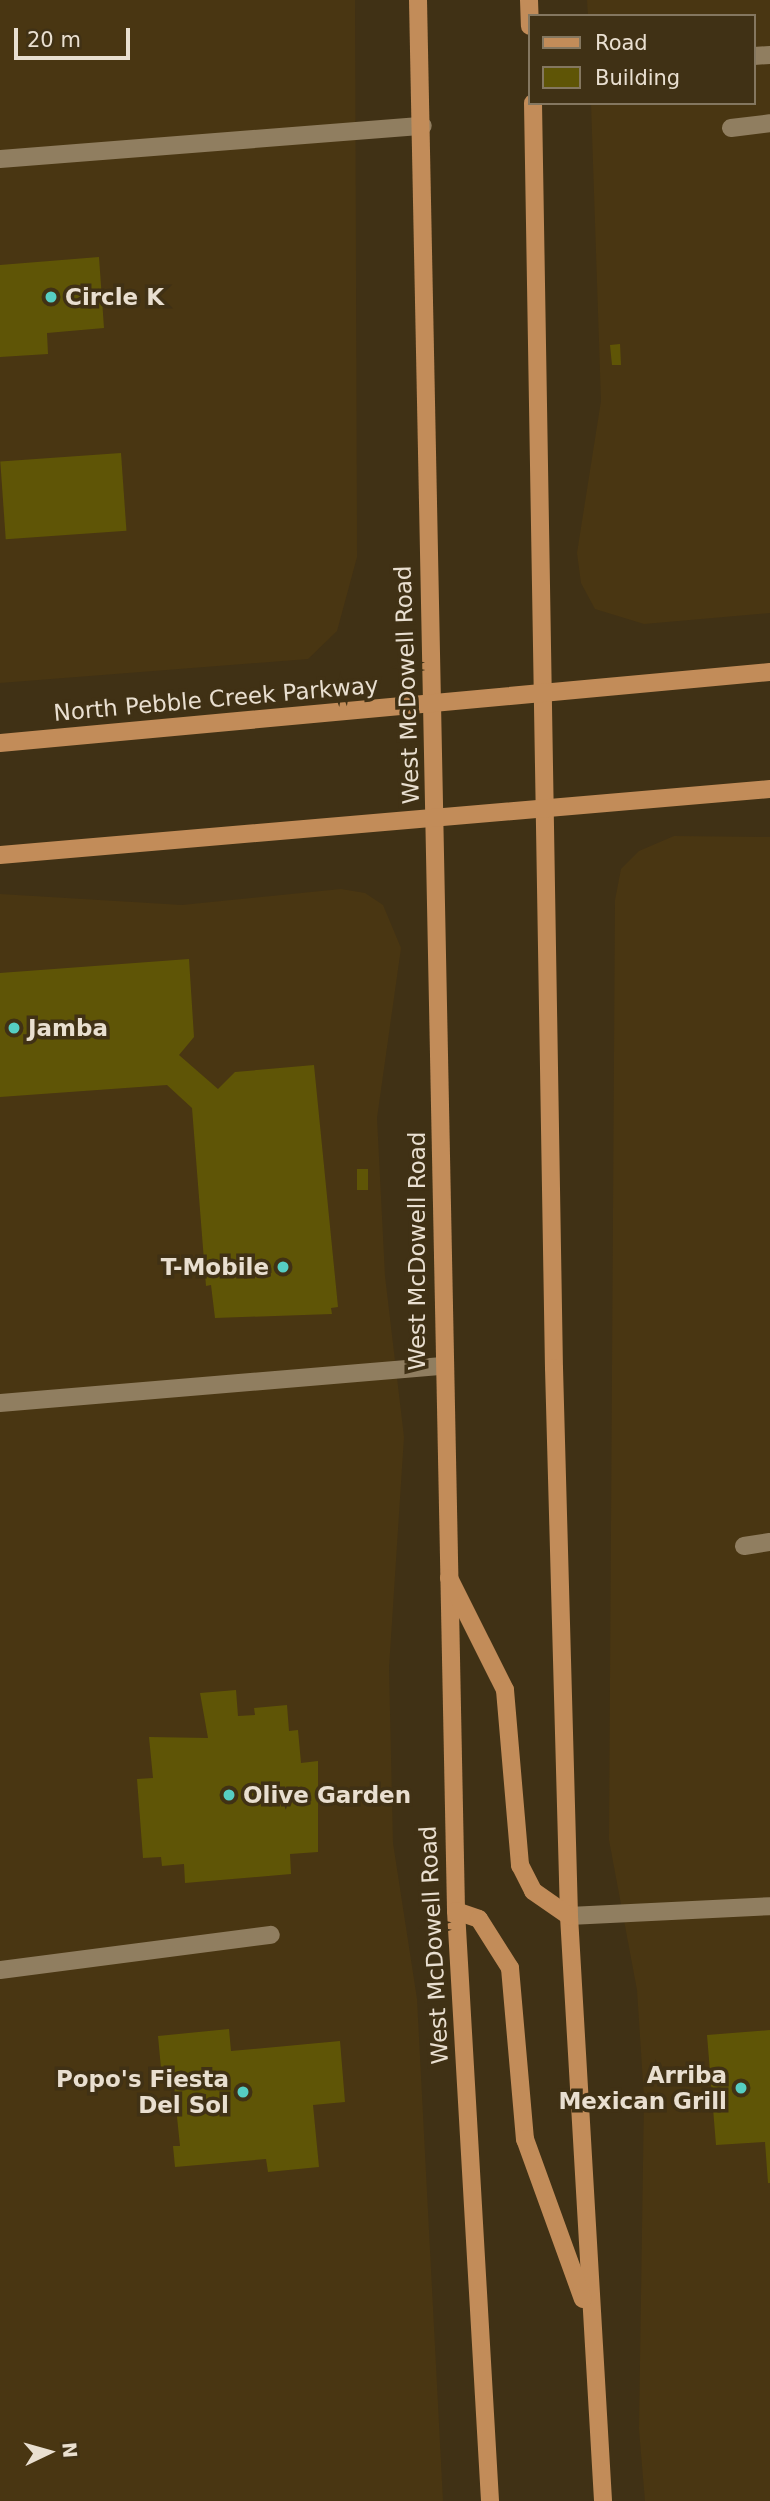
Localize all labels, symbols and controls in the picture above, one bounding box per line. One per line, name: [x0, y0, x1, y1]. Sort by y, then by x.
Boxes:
scale bar: [18, 14, 133, 58]
legend: [528, 14, 756, 105]
text: 20 m: [27, 28, 81, 52]
text: Road: [595, 31, 648, 55]
text: Building: [595, 66, 680, 90]
place label: Circle K: [65, 283, 164, 311]
marker: Circle K: [43, 289, 59, 305]
street label: West McDowell Road: [389, 565, 425, 805]
street label: North Pebble Creek Parkway: [52, 671, 380, 727]
place label: Jamba: [28, 1014, 108, 1042]
marker: Jamba: [6, 1020, 22, 1036]
street label: West McDowell Road: [403, 1132, 431, 1370]
place label: T-Mobile: [161, 1253, 269, 1281]
marker: T-Mobile: [275, 1259, 291, 1275]
place label: Olive Garden: [243, 1781, 411, 1809]
marker: Olive Garden: [221, 1787, 237, 1803]
street label: West McDowell Road: [414, 1825, 454, 2065]
place label: Arriba Mexican Grill: [558, 2061, 727, 2115]
place label: Popo's Fiesta Del Sol: [56, 2065, 229, 2119]
marker: Arriba Mexican Grill: [733, 2080, 749, 2096]
marker: Popo's Fiesta Del Sol: [235, 2084, 251, 2100]
north arrow: [14, 2417, 84, 2487]
text: N: [58, 2441, 82, 2459]

